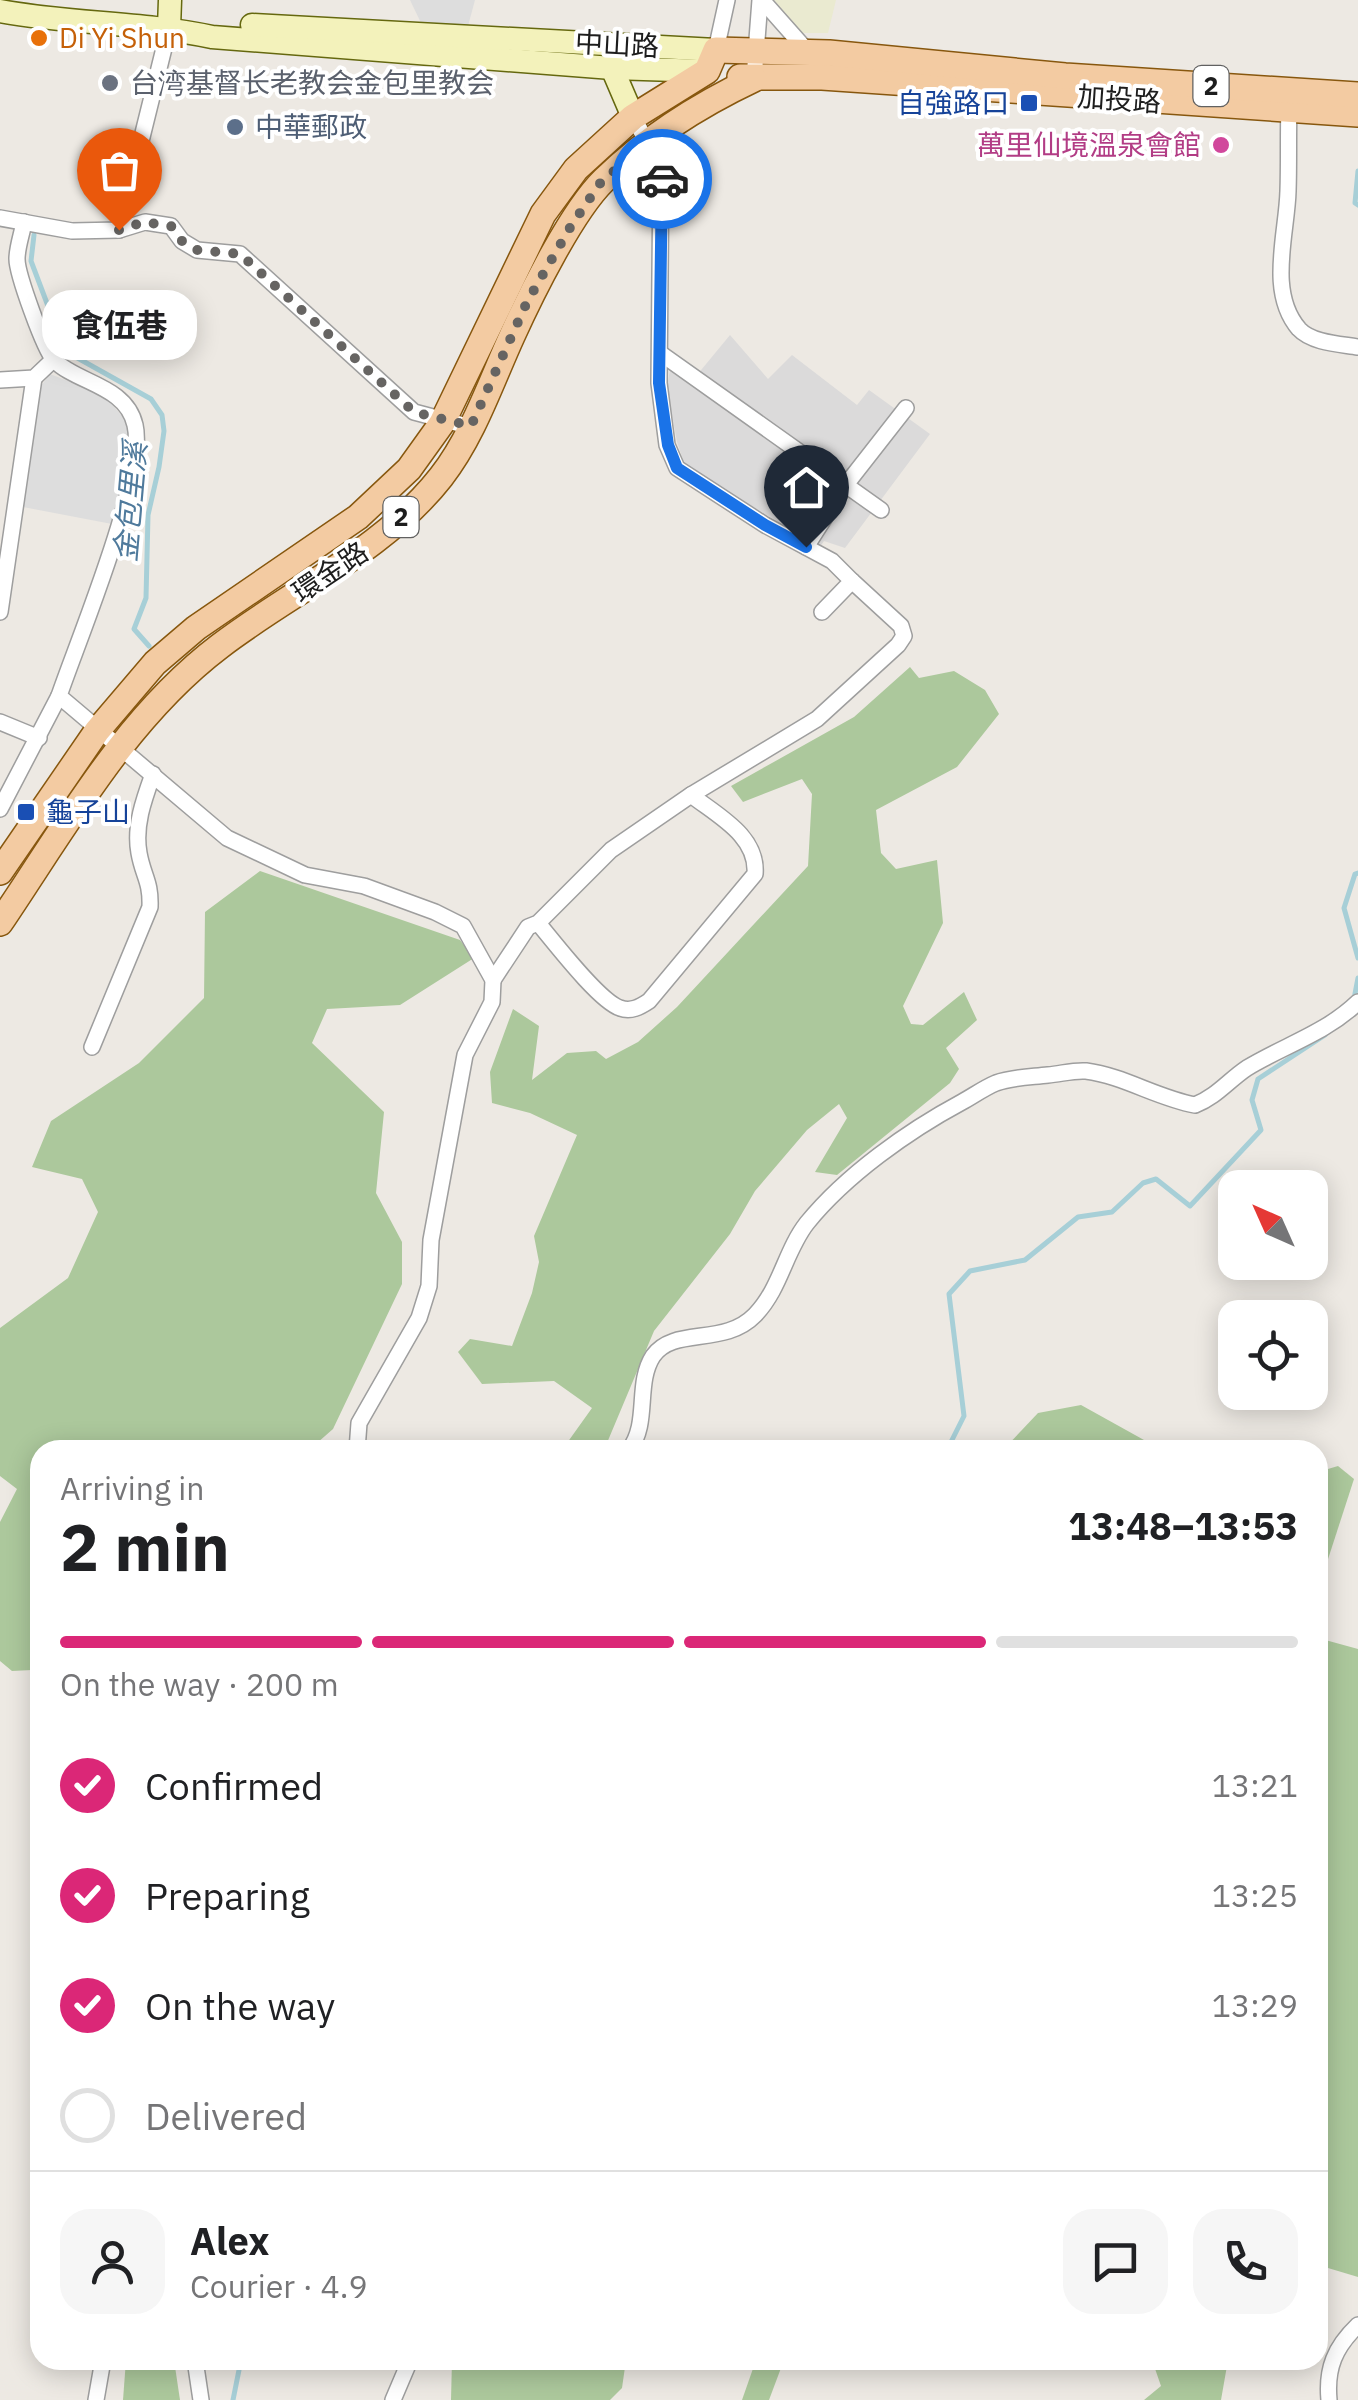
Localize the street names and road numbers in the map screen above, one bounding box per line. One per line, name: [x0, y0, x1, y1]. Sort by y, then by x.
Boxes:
street label: 中山路: [574, 23, 660, 64]
road number: 2: [1194, 66, 1228, 106]
street label: 加投路: [1076, 77, 1162, 120]
road number: 2: [384, 497, 418, 537]
street label: 環金路: [285, 533, 375, 610]

